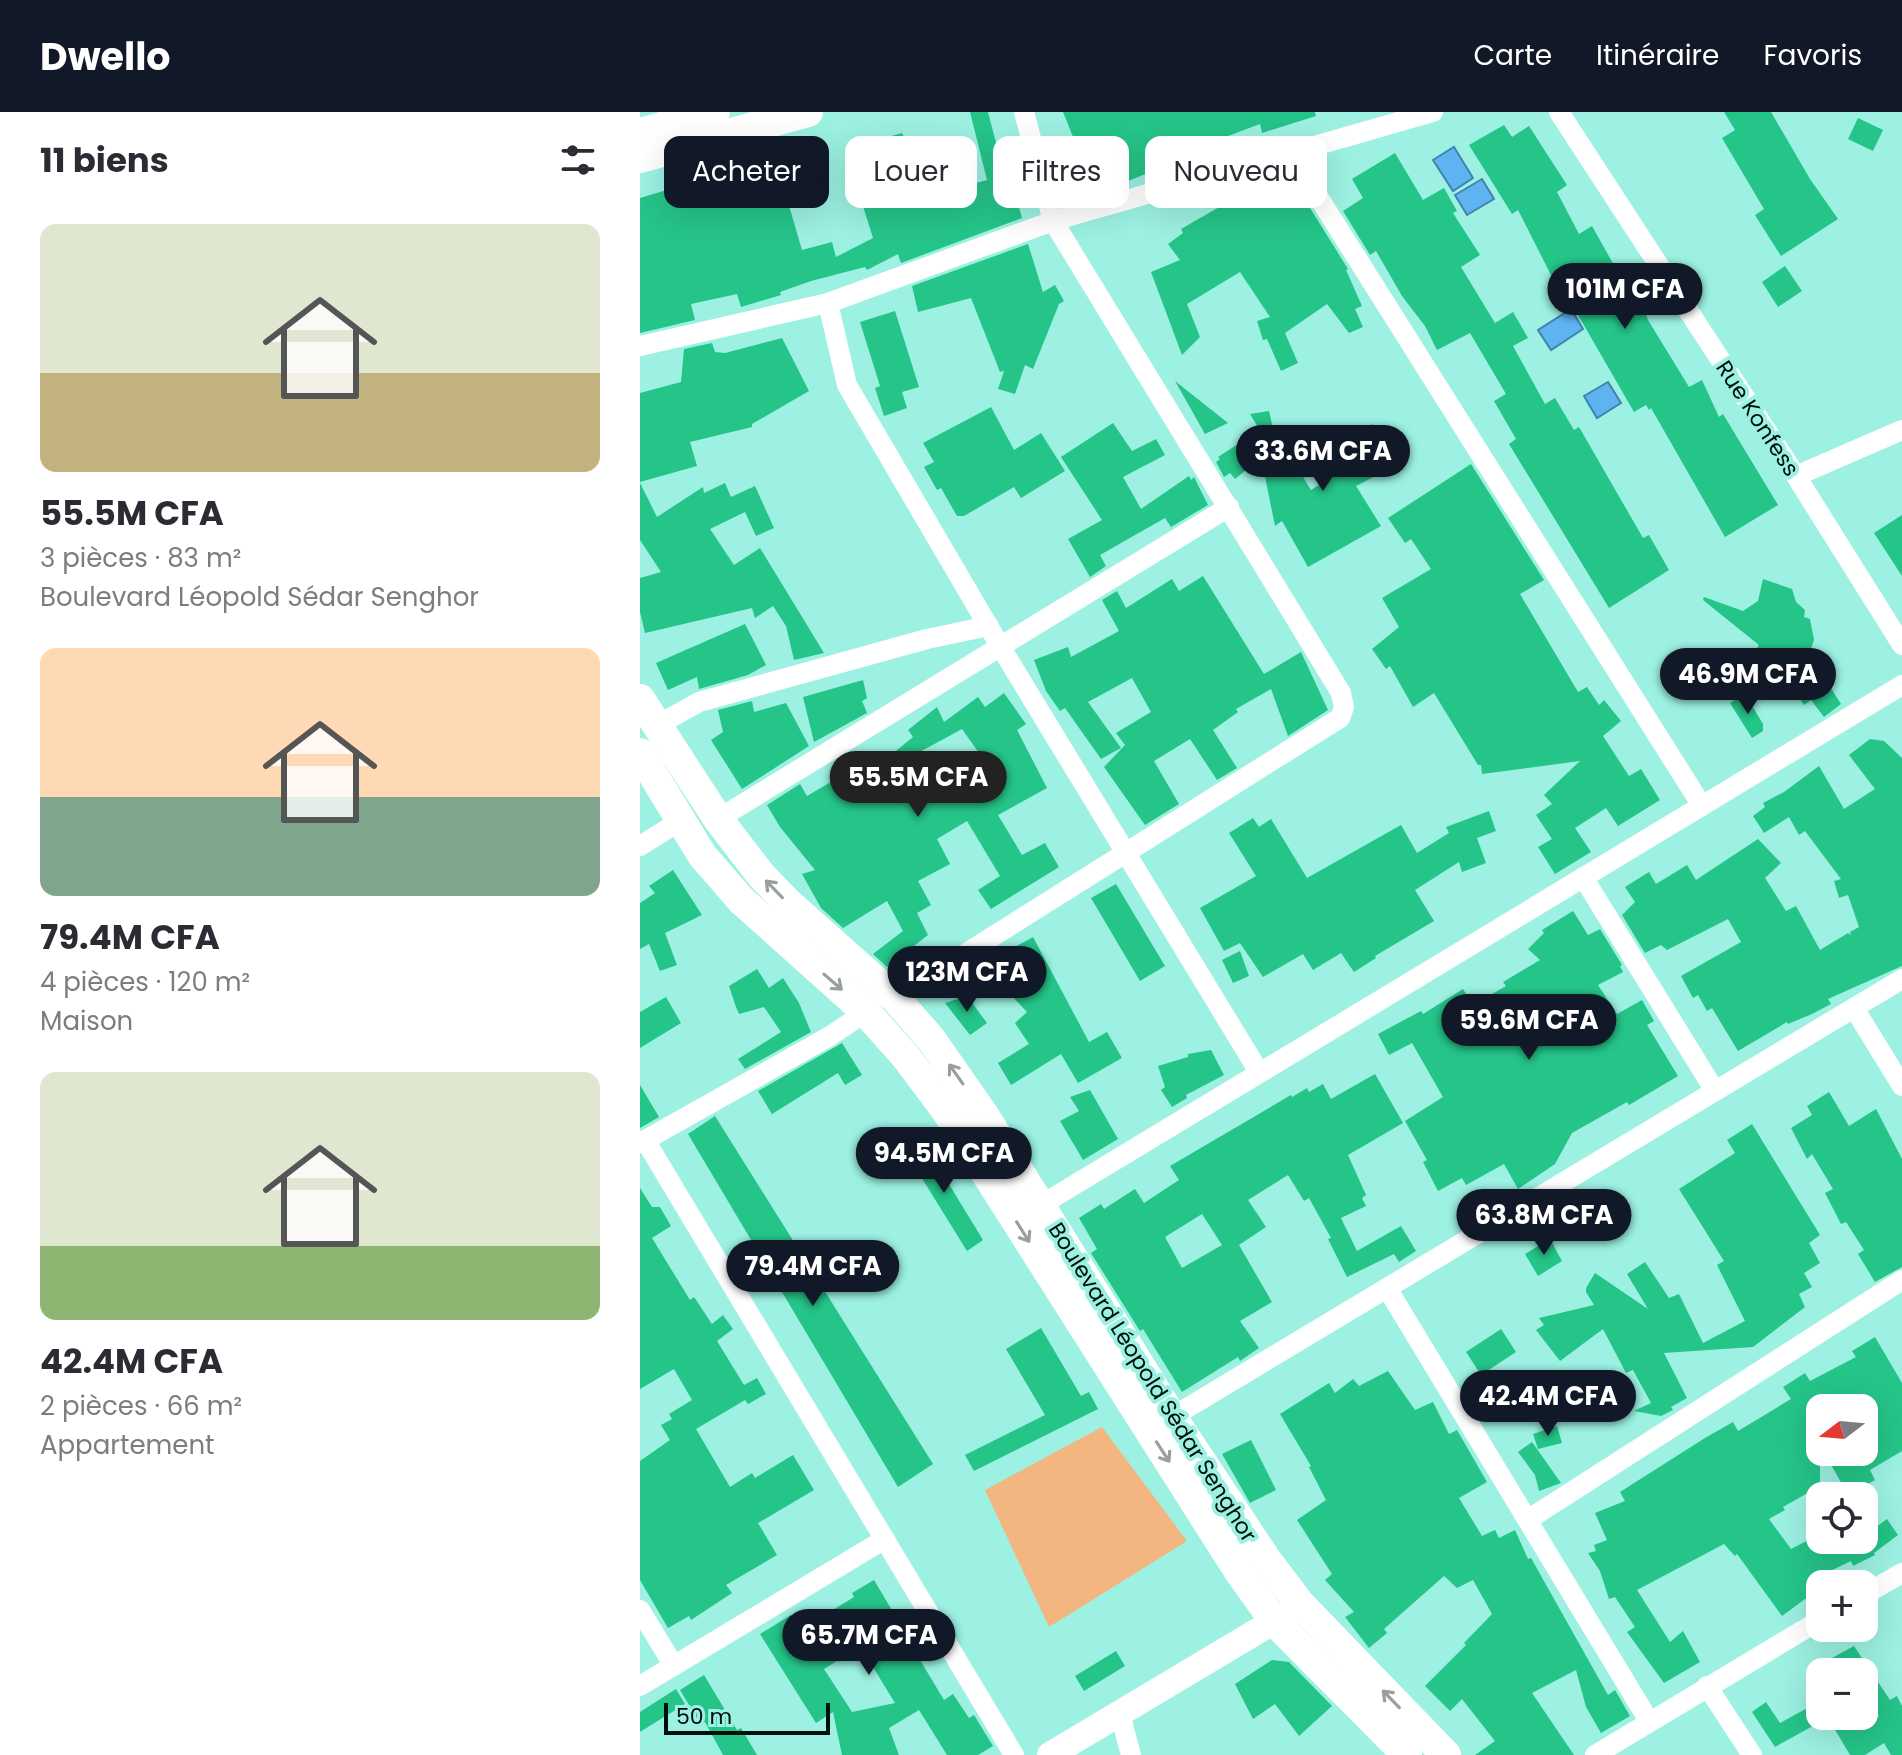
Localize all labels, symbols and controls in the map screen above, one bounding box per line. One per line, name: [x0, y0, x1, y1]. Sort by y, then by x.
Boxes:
text: Dwello: [40, 30, 171, 83]
text: Carte: [1474, 36, 1552, 75]
text: Itinéraire: [1596, 36, 1719, 75]
text: Favoris: [1763, 36, 1862, 75]
text: 11 biens: [40, 136, 169, 184]
chip: Acheter: [664, 136, 829, 208]
chip: Louer: [845, 136, 977, 208]
chip: Filtres: [993, 136, 1129, 208]
chip: Nouveau: [1145, 136, 1327, 208]
icon: filters: [556, 138, 600, 182]
pin: 101M CFA: [1542, 263, 1708, 331]
text: 101M CFA: [1565, 271, 1685, 307]
icon: home: [248, 276, 392, 420]
street label: Rue Konfess: [1709, 354, 1807, 482]
pin: 33.6M CFA: [1231, 425, 1415, 493]
text: 33.6M CFA: [1254, 433, 1392, 469]
text: 55.5M CFA: [40, 489, 224, 537]
text: 3 pièces · 83 m²: [40, 540, 241, 576]
text: Boulevard Léopold Sédar Senghor: [40, 579, 479, 615]
pin: 46.9M CFA: [1656, 648, 1840, 716]
text: 46.9M CFA: [1678, 656, 1818, 692]
icon: home: [248, 700, 392, 844]
pin: 55.5M CFA: [826, 751, 1010, 819]
text: 55.5M CFA: [848, 759, 988, 795]
one-way arrow: [765, 879, 784, 899]
text: 79.4M CFA: [40, 913, 220, 961]
pin: 123M CFA: [884, 946, 1050, 1014]
text: 123M CFA: [906, 954, 1028, 990]
text: 4 pièces · 120 m²: [40, 964, 250, 1000]
one-way arrow: [822, 973, 842, 991]
pin: 59.6M CFA: [1437, 994, 1621, 1062]
text: 59.6M CFA: [1459, 1002, 1599, 1038]
text: Maison: [40, 1003, 133, 1039]
one-way arrow: [948, 1064, 964, 1086]
icon: home: [248, 1124, 392, 1268]
pin: 94.5M CFA: [852, 1127, 1036, 1195]
text: 94.5M CFA: [874, 1135, 1014, 1171]
pin: 63.8M CFA: [1452, 1189, 1636, 1257]
text: 63.8M CFA: [1474, 1197, 1614, 1233]
street label: Boulevard Léopold Sédar Senghor: [1041, 1217, 1264, 1548]
one-way arrow: [1016, 1220, 1032, 1243]
pin: 79.4M CFA: [721, 1240, 905, 1308]
text: 79.4M CFA: [744, 1248, 882, 1284]
text: 42.4M CFA: [40, 1337, 223, 1385]
pin: 42.4M CFA: [1456, 1370, 1640, 1438]
text: 42.4M CFA: [1478, 1378, 1618, 1414]
text: 2 pièces · 66 m²: [40, 1388, 242, 1424]
north arrow: [1806, 1394, 1878, 1466]
map controls: [1806, 1394, 1878, 1730]
text: Appartement: [40, 1427, 215, 1463]
one-way arrow: [1155, 1440, 1171, 1463]
button: locate: [1806, 1482, 1878, 1554]
button: +: [1806, 1570, 1878, 1642]
pin: 65.7M CFA: [777, 1609, 961, 1677]
text: 65.7M CFA: [800, 1617, 938, 1653]
button: −: [1806, 1658, 1878, 1730]
one-way arrow: [1382, 1689, 1401, 1709]
scale bar: [664, 1699, 830, 1735]
text: 50 m: [676, 1701, 732, 1732]

